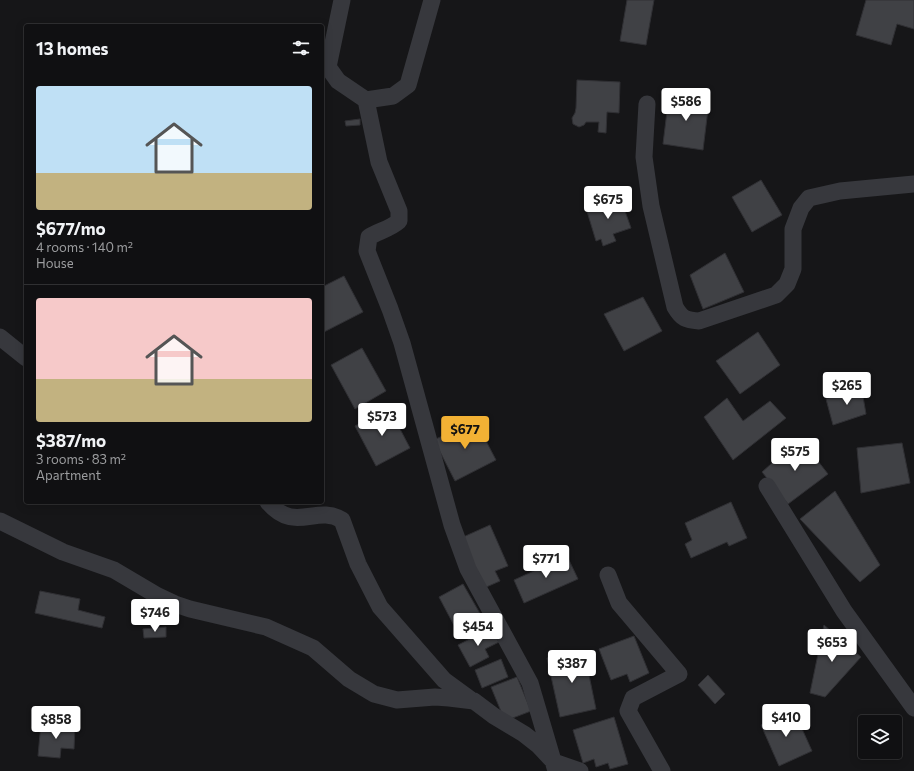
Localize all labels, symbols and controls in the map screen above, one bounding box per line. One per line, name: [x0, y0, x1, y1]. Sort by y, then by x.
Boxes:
icon: filters: [290, 37, 312, 59]
text: 13 homes: [36, 38, 109, 59]
pin: $586: [662, 88, 710, 122]
text: $586: [670, 93, 702, 109]
icon: home: [138, 112, 210, 184]
pin: $675: [584, 186, 632, 220]
text: $675: [593, 191, 623, 207]
text: $677/mo: [36, 218, 106, 239]
text: 4 rooms · 140 m²: [36, 239, 133, 255]
text: House: [36, 255, 74, 271]
icon: home: [138, 324, 210, 396]
pin: $265: [823, 372, 871, 406]
text: $265: [832, 377, 862, 393]
pin: $573: [358, 403, 406, 437]
text: $573: [367, 408, 397, 424]
pin: $677: [441, 416, 489, 450]
text: $677: [450, 421, 480, 437]
text: $387/mo: [36, 430, 106, 451]
pin: $575: [771, 438, 819, 472]
text: $575: [780, 443, 810, 459]
text: 3 rooms · 83 m²: [36, 451, 126, 467]
text: Apartment: [36, 467, 101, 483]
pin: $771: [522, 545, 570, 579]
text: $771: [532, 550, 560, 566]
pin: $746: [131, 599, 179, 633]
text: $746: [140, 604, 170, 620]
pin: $454: [454, 613, 502, 647]
text: $454: [463, 618, 494, 634]
pin: $653: [808, 629, 856, 663]
text: $653: [817, 634, 847, 650]
pin: $387: [548, 650, 596, 684]
text: $387: [557, 655, 587, 671]
pin: $410: [762, 704, 810, 738]
pin: $858: [32, 706, 80, 740]
text: $410: [771, 709, 801, 725]
text: $858: [40, 711, 72, 727]
map controls: [858, 715, 902, 759]
button: layers: [858, 715, 902, 759]

